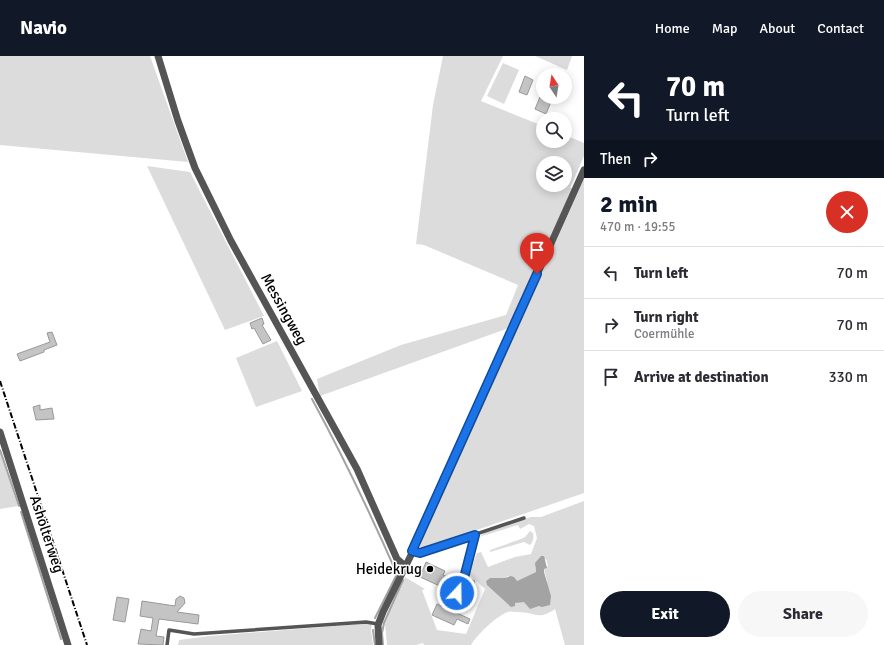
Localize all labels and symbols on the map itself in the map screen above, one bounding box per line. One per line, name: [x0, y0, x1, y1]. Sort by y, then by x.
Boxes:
north arrow: [536, 68, 572, 104]
pin: [520, 233, 554, 274]
street label: Messingweg: [257, 270, 311, 348]
street label: Ashölterweg: [26, 493, 68, 575]
place label: Heidekrug: [356, 560, 422, 578]
marker: Heidekrug: [425, 564, 435, 574]
position arrow: [436, 572, 478, 614]

